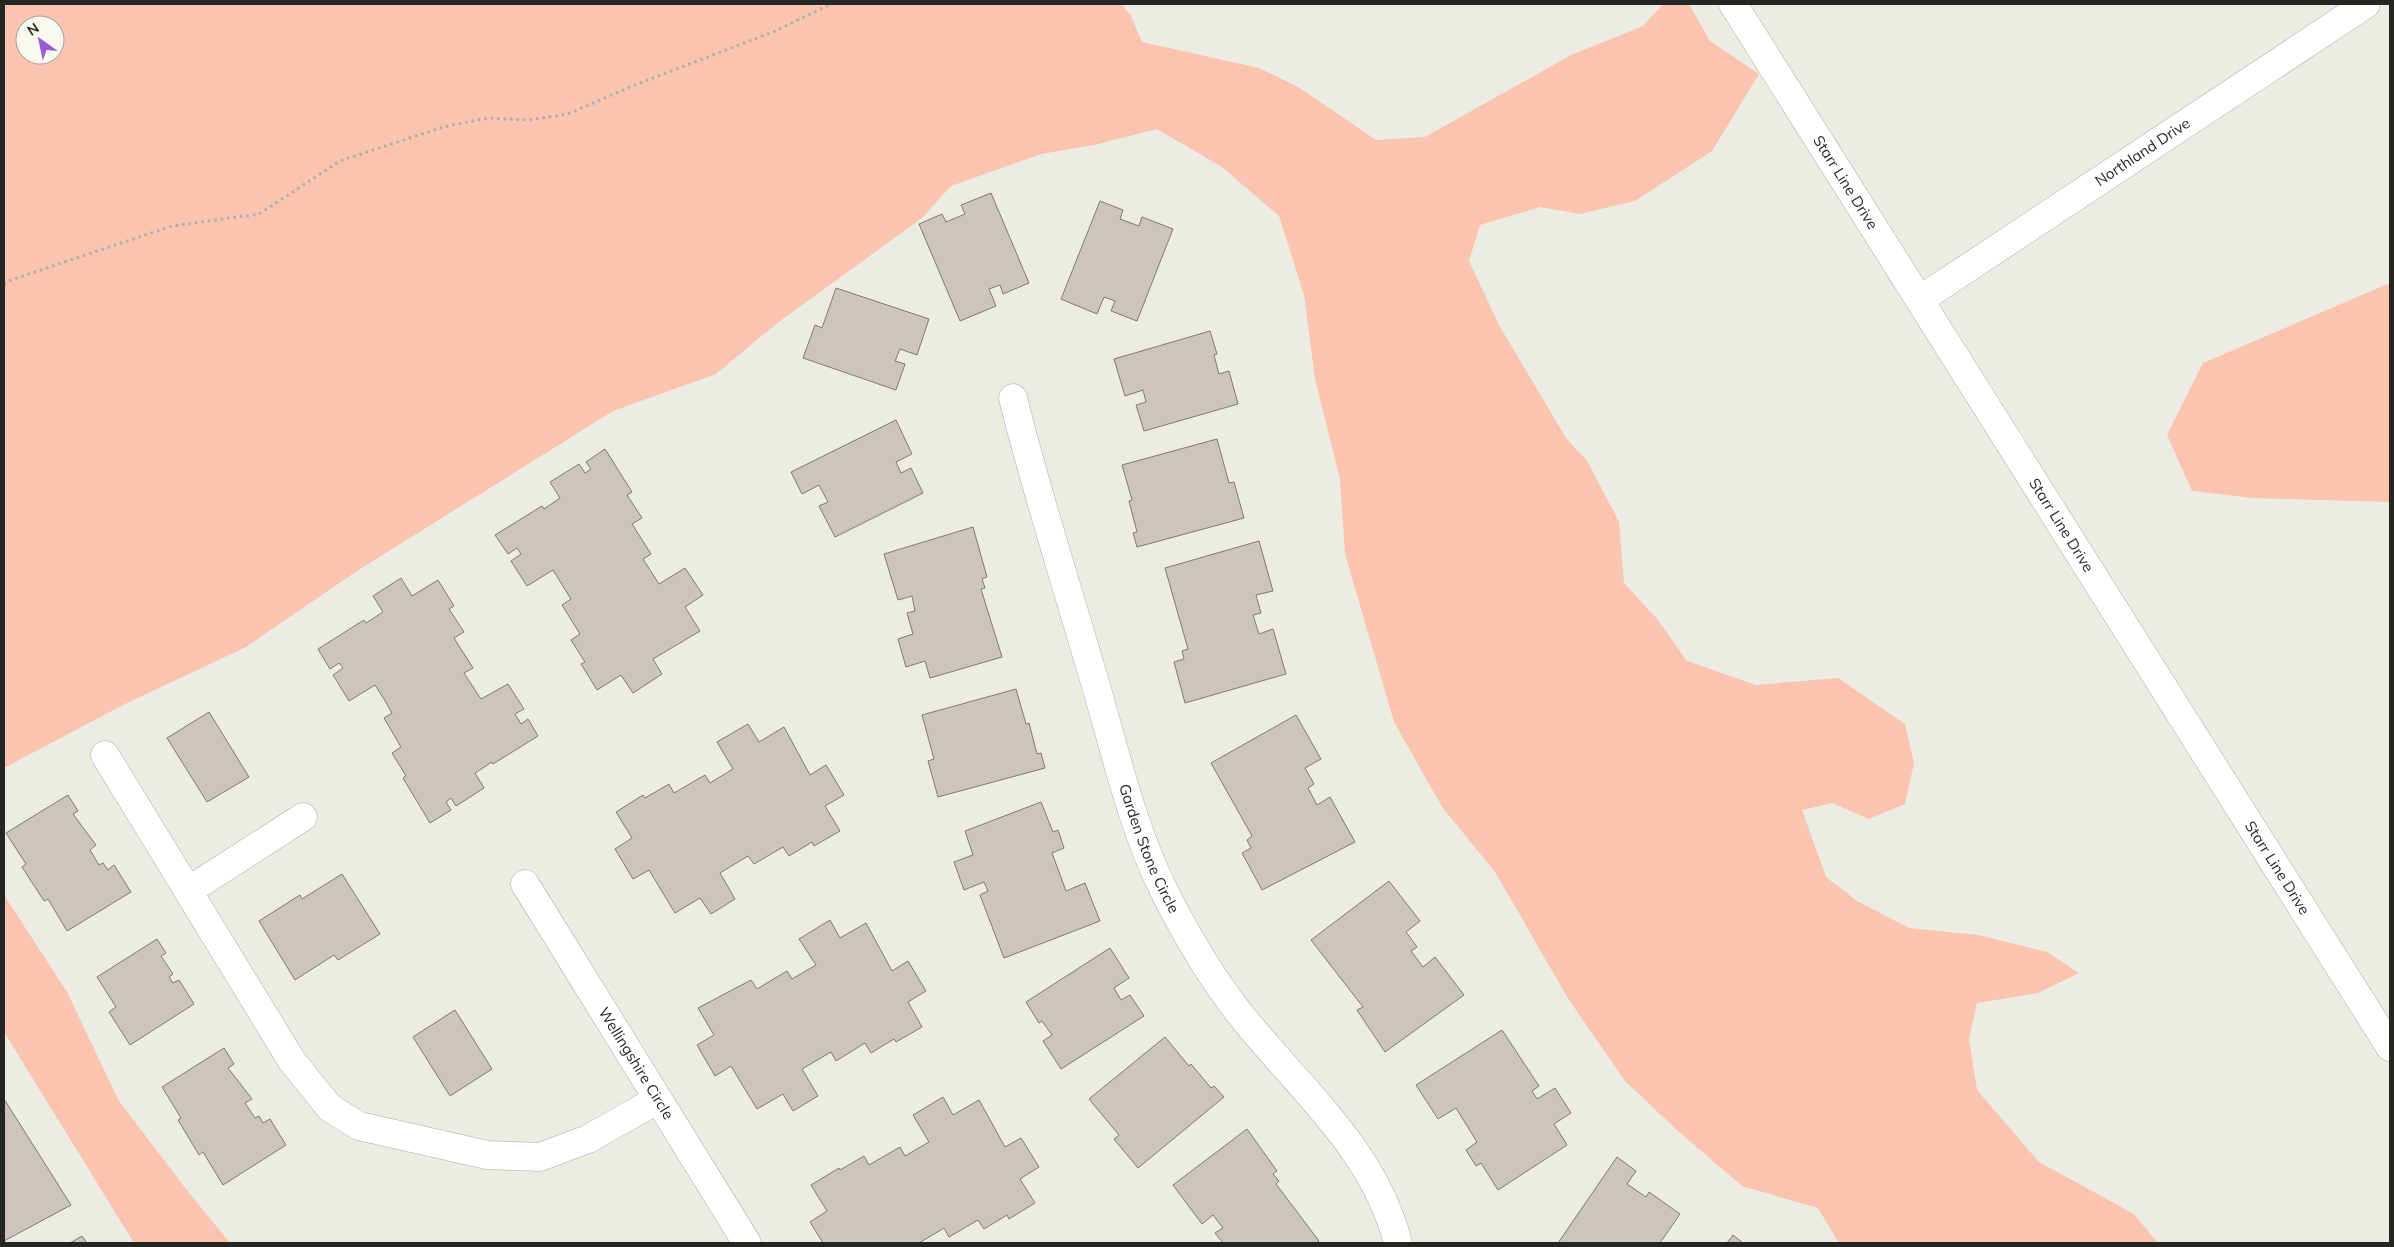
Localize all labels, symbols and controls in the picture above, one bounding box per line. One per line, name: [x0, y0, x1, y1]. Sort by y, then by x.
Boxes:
north arrow: [15, 15, 65, 65]
text: N: [24, 19, 42, 40]
street label: Northland Drive: [2091, 113, 2194, 190]
street label: Starr Line Drive: [1809, 132, 1883, 233]
street label: Starr Line Drive: [2025, 474, 2098, 575]
street label: Garden Stone Circle: [1115, 782, 1184, 916]
street label: Starr Line Drive: [2241, 817, 2314, 918]
street label: Wellingshire Circle: [595, 1004, 678, 1123]

